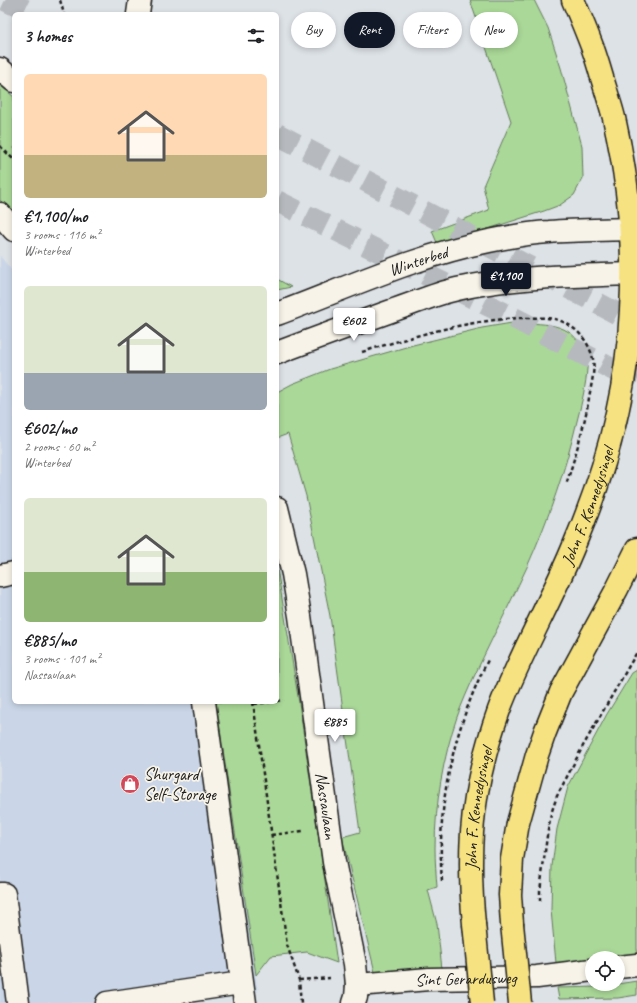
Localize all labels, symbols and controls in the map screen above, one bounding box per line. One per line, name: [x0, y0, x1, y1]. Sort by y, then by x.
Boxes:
chip: Buy: [291, 12, 336, 48]
chip: Rent: [344, 12, 395, 48]
chip: Filters: [403, 12, 462, 48]
chip: New: [470, 12, 518, 48]
icon: filters: [245, 25, 267, 47]
text: 3 homes: [24, 26, 72, 47]
icon: home: [110, 100, 182, 172]
text: €1,100/mo: [24, 206, 87, 227]
text: 3 rooms · 116 m²: [24, 227, 100, 243]
street label: Winterbed: [386, 241, 453, 281]
text: Winterbed: [24, 243, 70, 259]
pin: €1,100: [473, 263, 539, 297]
text: €1,100: [490, 268, 522, 284]
pin: €602: [330, 308, 378, 342]
icon: home: [110, 312, 182, 384]
text: €602: [342, 313, 366, 329]
text: €602/mo: [24, 418, 77, 439]
text: 2 rooms · 60 m²: [24, 439, 94, 455]
street label: John F. Kennedysingel: [557, 442, 620, 569]
text: Winterbed: [24, 455, 70, 471]
icon: home: [110, 524, 182, 596]
text: €885/mo: [24, 630, 76, 651]
text: 3 rooms · 101 m²: [24, 651, 100, 667]
text: Nassaulaan: [24, 667, 75, 683]
pin: €885: [311, 709, 359, 743]
text: €885: [323, 714, 347, 730]
street label: John F. Kennedysingel: [461, 742, 498, 871]
place label: Shurgard Self-Storage: [144, 764, 217, 805]
street label: Nassaulaan: [311, 771, 341, 842]
shop icon: Shurgard Self-Storage: [119, 773, 141, 795]
map controls: [585, 951, 625, 991]
button: locate: [585, 951, 625, 991]
street label: Sint Gerardusweg: [414, 967, 519, 991]

